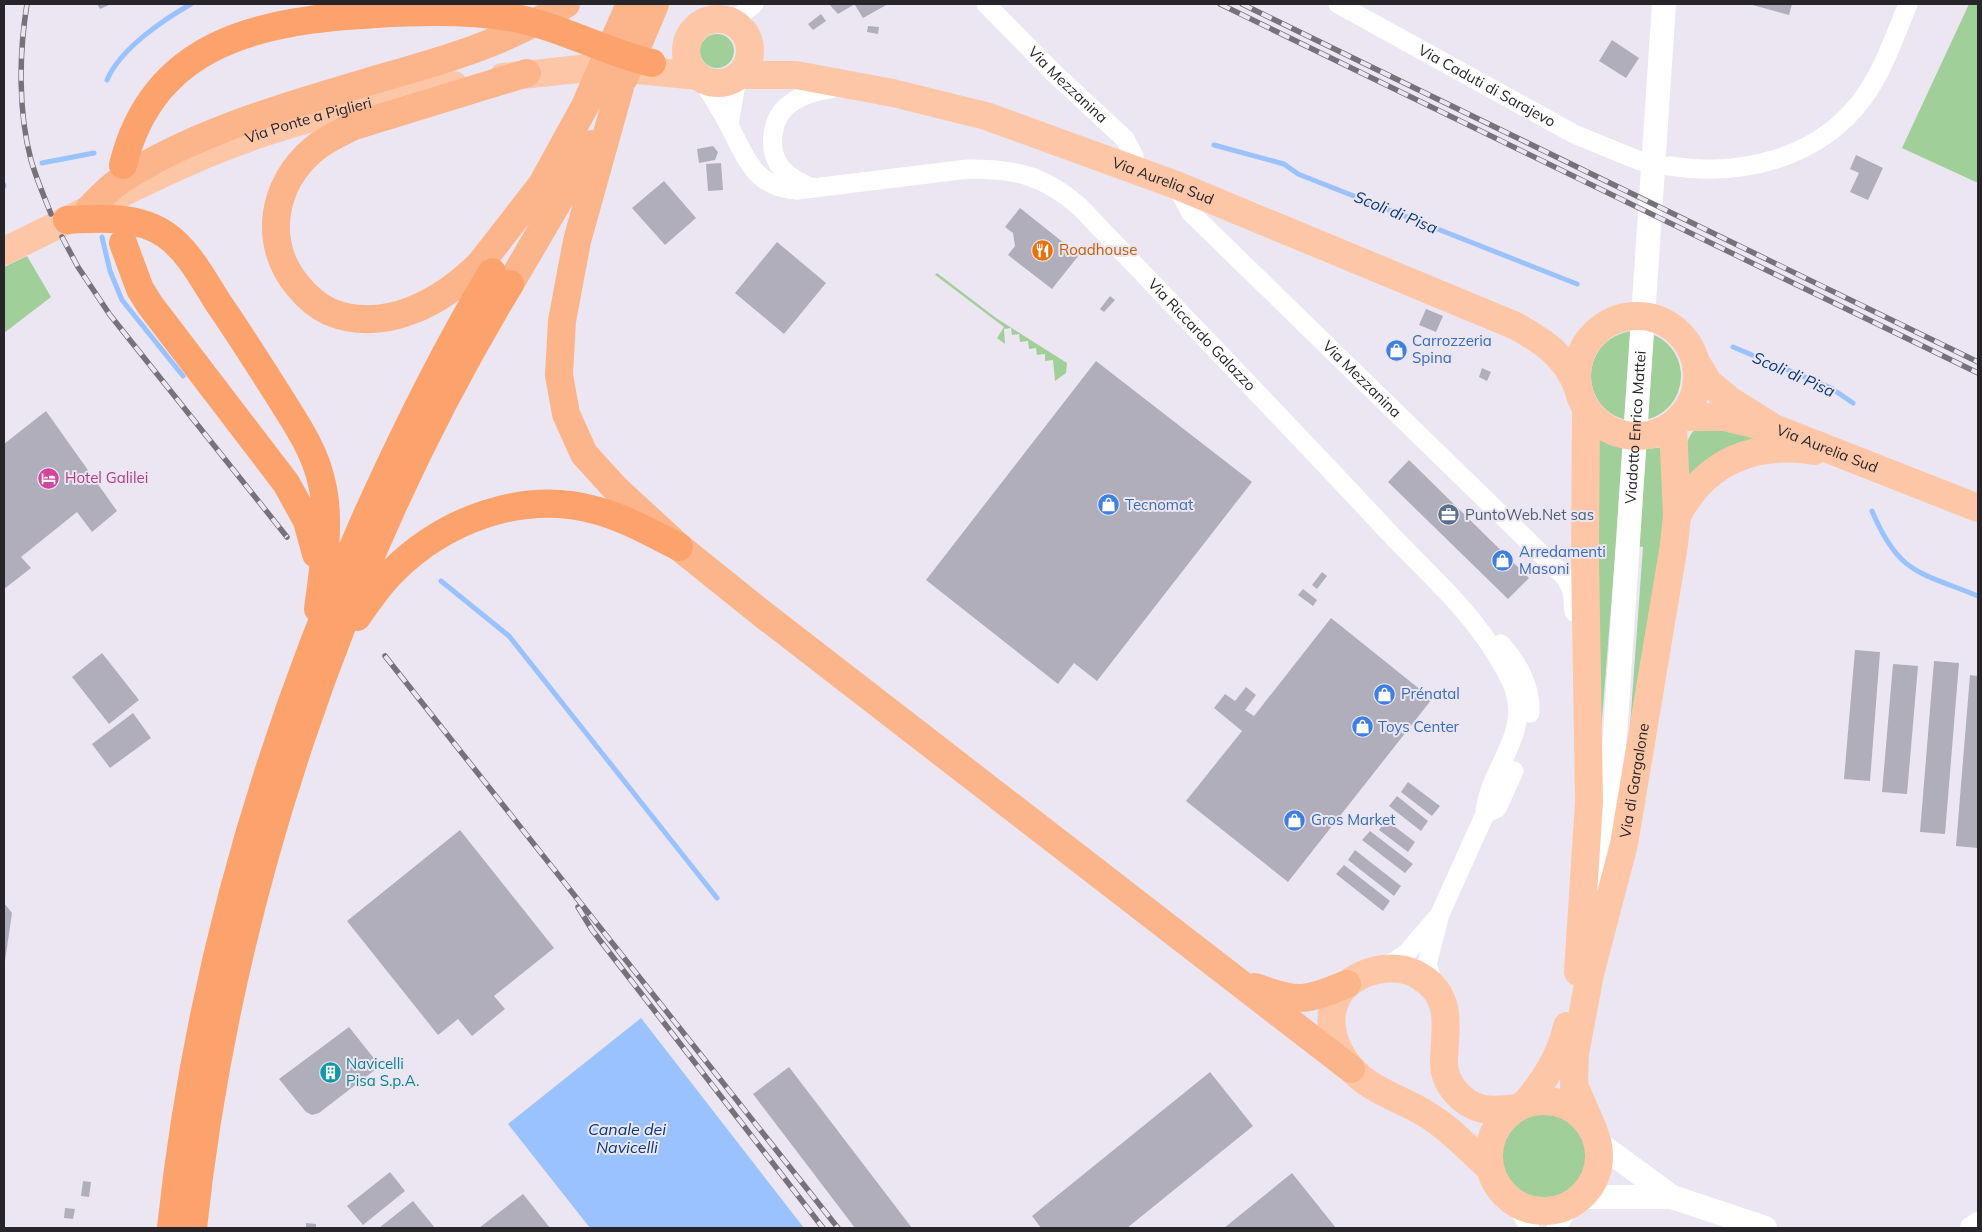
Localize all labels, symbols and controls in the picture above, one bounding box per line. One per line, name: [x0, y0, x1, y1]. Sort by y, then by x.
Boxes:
street label: Via Caduti di Sarajevo: [1415, 40, 1559, 131]
street label: Via Mezzanina: [1024, 42, 1112, 127]
street label: Via Ponte a Piglieri: [242, 93, 373, 147]
street label: Via Aurelia Sud: [1110, 153, 1217, 209]
water label: Scoli di Pisa: [1351, 186, 1441, 238]
restaurant icon: Roadhouse: [1031, 238, 1055, 262]
place label: Roadhouse: [1059, 240, 1137, 259]
street label: Via Riccardo Galazzo: [1144, 274, 1260, 395]
place label: Carrozzeria Spina: [1412, 331, 1492, 367]
street label: Via Mezzanina: [1319, 336, 1406, 421]
shop icon: Carrozzeria Spina: [1384, 338, 1408, 362]
water label: Scoli di Pisa: [1750, 347, 1839, 401]
street label: Viadotto Enrico Mattei: [1621, 350, 1650, 505]
street label: Via Aurelia Sud: [1774, 420, 1881, 477]
hotel icon: Hotel Galilei: [37, 466, 61, 490]
place label: Hotel Galilei: [65, 468, 148, 487]
shop icon: Tecnomat: [1097, 493, 1121, 517]
place label: Tecnomat: [1125, 495, 1193, 514]
office icon: PuntoWeb.Net sas: [1437, 503, 1461, 527]
place label: PuntoWeb.Net sas: [1465, 505, 1594, 524]
place label: Arredamenti Masoni: [1519, 542, 1606, 578]
shop icon: Arredamenti Masoni: [1491, 549, 1515, 573]
shop icon: Prénatal: [1373, 682, 1397, 706]
place label: Prénatal: [1401, 684, 1460, 703]
shop icon: Toys Center: [1350, 715, 1374, 739]
place label: Toys Center: [1378, 717, 1460, 736]
street label: Via di Gargalone: [1615, 722, 1653, 839]
shop icon: Gros Market: [1283, 808, 1307, 832]
place label: Gros Market: [1311, 810, 1396, 829]
place label: Navicelli Pisa S.p.A.: [346, 1054, 419, 1090]
building icon: Navicelli Pisa S.p.A.: [318, 1061, 342, 1085]
water label: Canale dei Navicelli: [588, 1119, 666, 1157]

